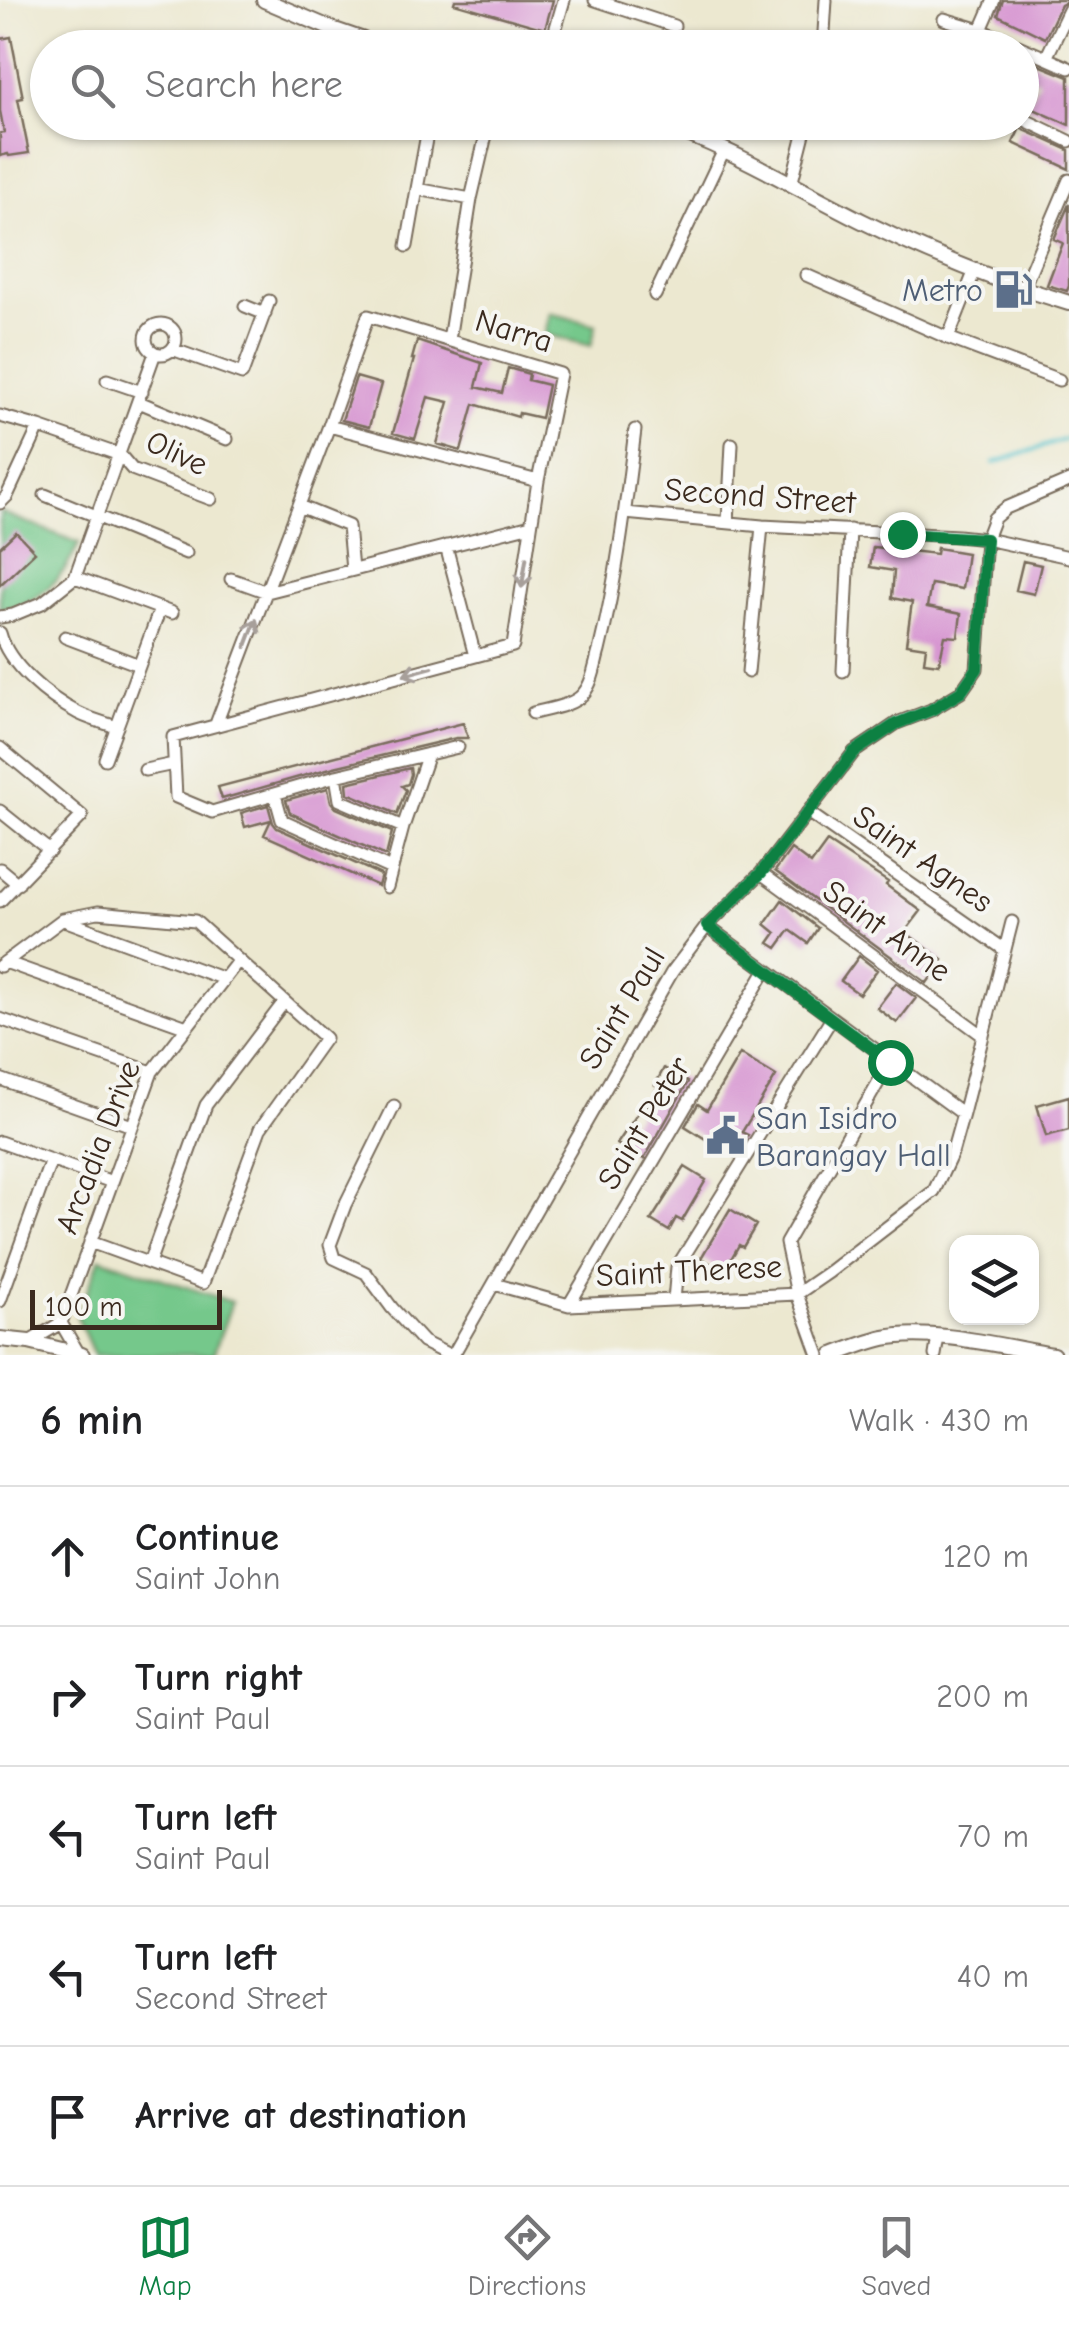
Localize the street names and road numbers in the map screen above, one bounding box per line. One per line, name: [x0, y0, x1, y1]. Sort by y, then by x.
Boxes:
street label: Narra: [471, 302, 557, 360]
street label: Olive: [140, 423, 214, 483]
street label: Second Street: [663, 471, 858, 521]
street label: Saint Agnes: [846, 798, 1000, 920]
street label: Saint Anne: [816, 872, 958, 990]
street label: Saint Paul: [571, 940, 673, 1076]
street label: Saint Peter: [590, 1050, 698, 1196]
street label: Arcadia Drive: [48, 1055, 148, 1239]
street label: Saint Therese: [595, 1248, 783, 1294]

